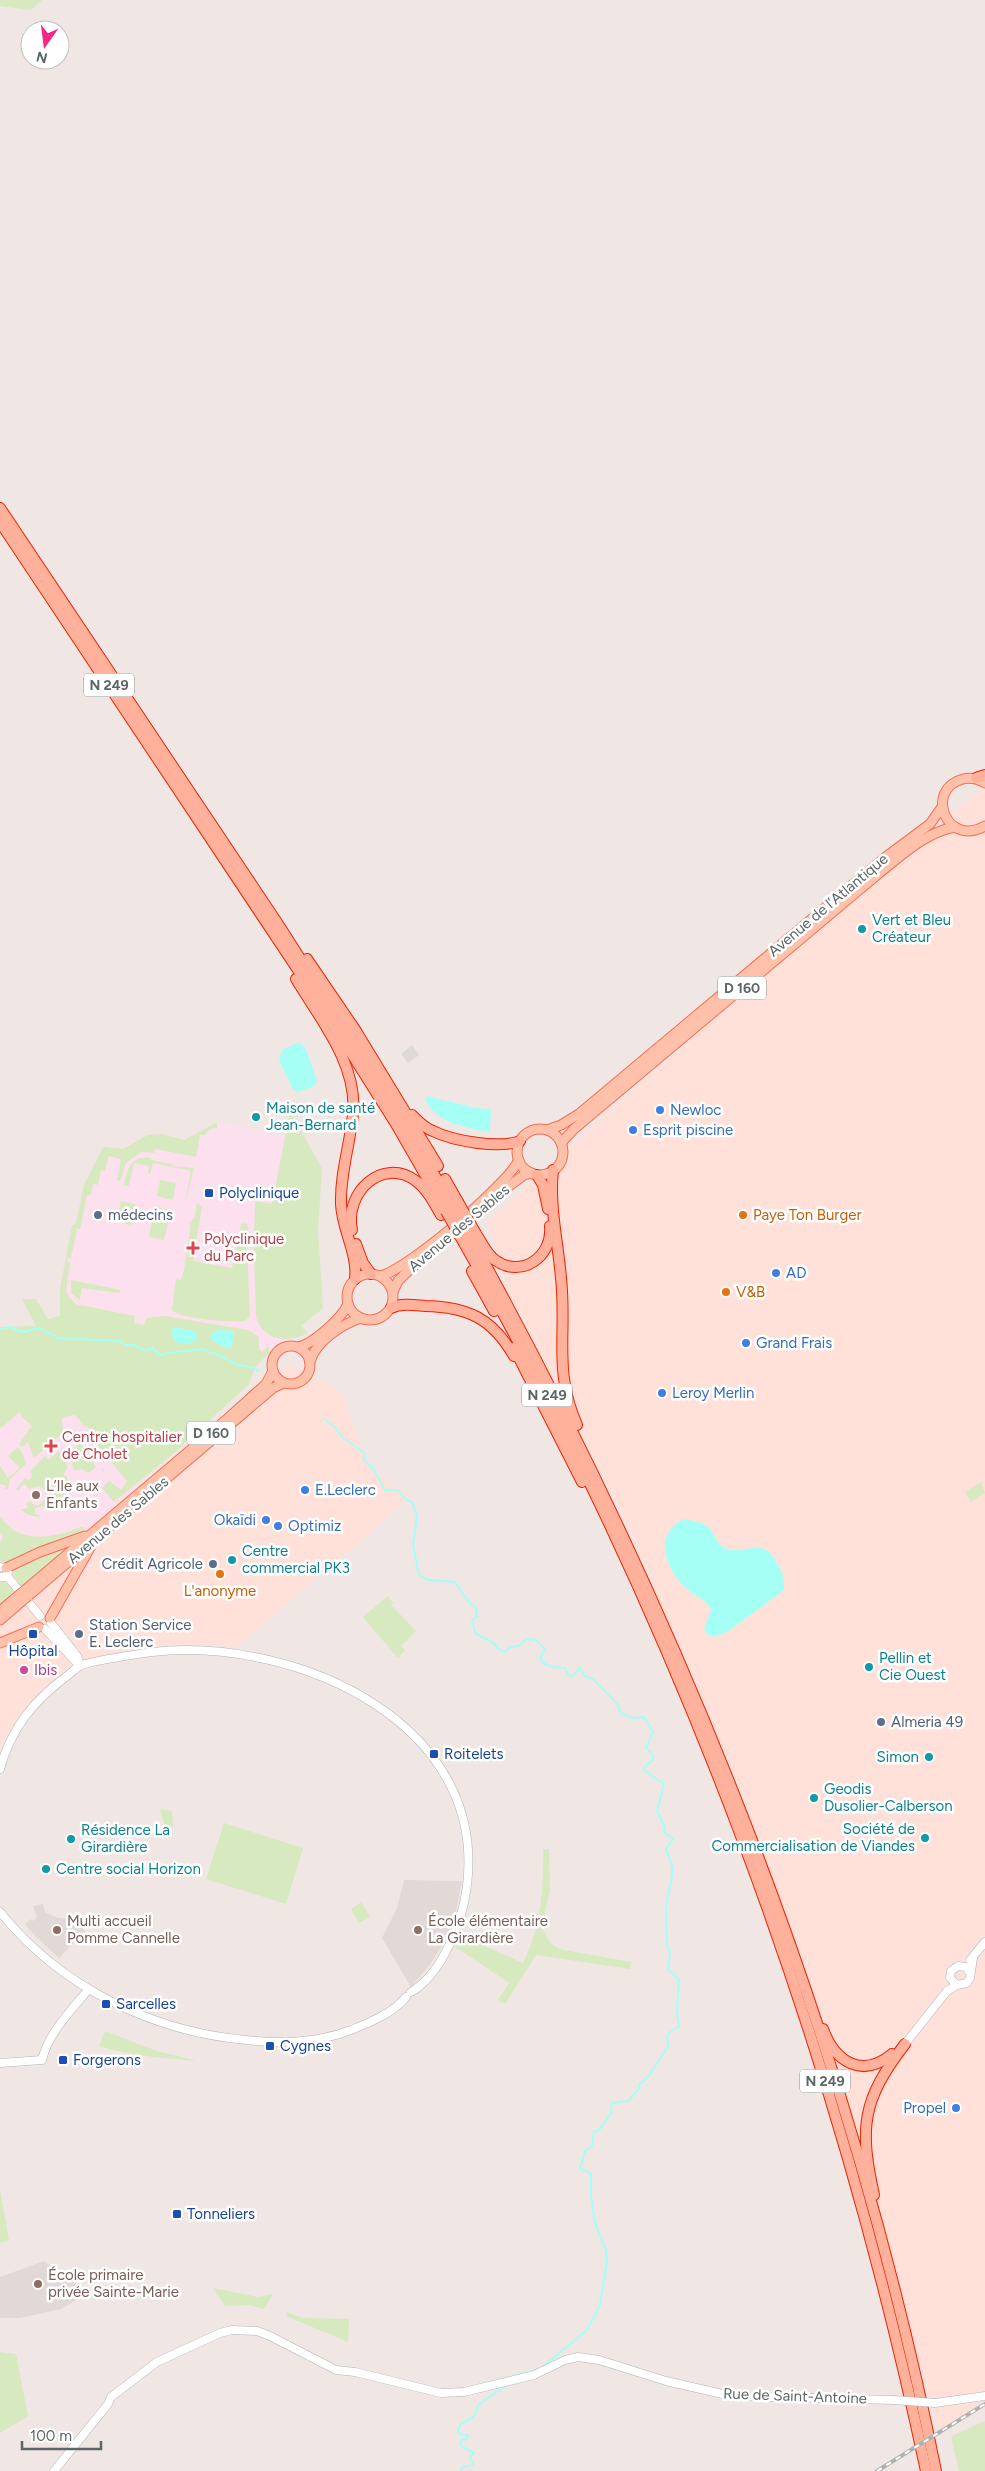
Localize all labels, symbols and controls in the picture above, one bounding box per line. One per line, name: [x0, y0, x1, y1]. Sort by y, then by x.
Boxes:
north arrow: [20, 20, 70, 70]
text: N: [35, 48, 49, 67]
road number: N 249: [84, 674, 134, 696]
street label: Avenue de l’Atlantique: [765, 850, 891, 960]
place label: Vert et Bleu Créateur: [872, 911, 951, 946]
marker: Vert et Bleu Créateur: [856, 923, 868, 935]
road number: D 160: [718, 976, 766, 1000]
place label: Maison de santé Jean-Bernard: [266, 1099, 375, 1134]
place label: Newloc: [670, 1101, 721, 1119]
marker: Newloc: [654, 1104, 666, 1116]
marker: Maison de santé Jean-Bernard: [250, 1111, 262, 1123]
place label: Esprit piscine: [643, 1121, 733, 1139]
marker: Esprit piscine: [627, 1124, 639, 1136]
street label: Avenue des Sables: [405, 1181, 513, 1275]
place label: Polyclinique: [219, 1184, 299, 1202]
marker: Polyclinique: [203, 1187, 215, 1199]
place label: médecins: [108, 1206, 173, 1224]
place label: Paye Ton Burger: [753, 1206, 861, 1224]
marker: médecins: [92, 1209, 104, 1221]
marker: Paye Ton Burger: [737, 1209, 749, 1221]
place label: Polyclinique du Parc: [204, 1230, 284, 1265]
marker: Polyclinique du Parc: [186, 1241, 200, 1255]
place label: AD: [786, 1264, 806, 1282]
marker: AD: [770, 1267, 782, 1279]
place label: V&B: [736, 1283, 765, 1301]
marker: V&B: [720, 1286, 732, 1298]
place label: Grand Frais: [756, 1334, 832, 1352]
marker: Grand Frais: [740, 1337, 752, 1349]
road number: N 249: [522, 1384, 572, 1406]
place label: Leroy Merlin: [672, 1384, 754, 1402]
marker: Leroy Merlin: [656, 1387, 668, 1399]
road number: D 160: [187, 1422, 235, 1445]
place label: Centre hospitalier de Cholet: [62, 1428, 182, 1463]
marker: Centre hospitalier de Cholet: [44, 1439, 58, 1453]
street label: Avenue des Sables: [64, 1473, 172, 1567]
place label: L’Ile aux Enfants: [46, 1477, 99, 1512]
place label: E.Leclerc: [315, 1481, 376, 1499]
marker: E.Leclerc: [299, 1484, 311, 1496]
marker: L’Ile aux Enfants: [30, 1489, 42, 1501]
place label: Okaïdi: [214, 1511, 256, 1529]
marker: Okaïdi: [260, 1514, 272, 1526]
place label: Optimiz: [288, 1517, 341, 1535]
marker: Optimiz: [272, 1520, 284, 1532]
place label: Centre commercial PK3: [242, 1542, 350, 1577]
marker: Centre commercial PK3: [226, 1554, 238, 1566]
place label: Crédit Agricole: [102, 1555, 203, 1573]
marker: Crédit Agricole: [207, 1558, 219, 1570]
marker: L'anonyme: [214, 1568, 226, 1580]
place label: L'anonyme: [184, 1582, 256, 1600]
place label: Station Service E. Leclerc: [89, 1616, 191, 1651]
marker: Hôpital: [27, 1628, 39, 1640]
marker: Station Service E. Leclerc: [73, 1628, 85, 1640]
place label: Hôpital: [9, 1642, 57, 1660]
place label: Pellin et Cie Ouest: [879, 1649, 946, 1684]
place label: Ibis: [34, 1661, 57, 1679]
marker: Pellin et Cie Ouest: [863, 1661, 875, 1673]
marker: Ibis: [18, 1664, 30, 1676]
place label: Almeria 49: [891, 1713, 963, 1731]
marker: Almeria 49: [875, 1716, 887, 1728]
place label: Roitelets: [444, 1745, 504, 1763]
marker: Roitelets: [428, 1748, 440, 1760]
place label: Simon: [876, 1748, 919, 1766]
marker: Simon: [923, 1751, 935, 1763]
place label: Geodis Dusolier-Calberson: [824, 1780, 953, 1815]
marker: Geodis Dusolier-Calberson: [808, 1792, 820, 1804]
place label: Société de Commercialisation de Viandes: [712, 1820, 915, 1855]
place label: Résidence La Girardière: [81, 1821, 170, 1856]
marker: Société de Commercialisation de Viandes: [919, 1832, 931, 1844]
marker: Résidence La Girardière: [65, 1833, 77, 1845]
place label: Centre social Horizon: [56, 1860, 201, 1878]
marker: Centre social Horizon: [40, 1863, 52, 1875]
place label: Multi accueil Pomme Cannelle: [67, 1912, 180, 1947]
place label: École élémentaire La Girardière: [428, 1912, 548, 1947]
marker: Multi accueil Pomme Cannelle: [51, 1924, 63, 1936]
marker: École élémentaire La Girardière: [412, 1924, 424, 1936]
place label: Sarcelles: [116, 1995, 176, 2013]
marker: Sarcelles: [100, 1998, 112, 2010]
place label: Cygnes: [280, 2037, 331, 2055]
marker: Cygnes: [264, 2040, 276, 2052]
place label: Forgerons: [73, 2051, 141, 2069]
marker: Forgerons: [57, 2054, 69, 2066]
road number: N 249: [800, 2070, 850, 2092]
place label: Propel: [903, 2099, 946, 2117]
marker: Propel: [950, 2102, 962, 2114]
place label: Tonneliers: [187, 2205, 255, 2223]
marker: Tonneliers: [171, 2208, 183, 2220]
place label: École primaire privée Sainte-Marie: [48, 2266, 179, 2301]
marker: École primaire privée Sainte-Marie: [32, 2278, 44, 2290]
street label: Rue de Saint-Antoine: [723, 2384, 867, 2408]
scale bar: [22, 2418, 101, 2450]
text: 100 m: [30, 2427, 72, 2445]

